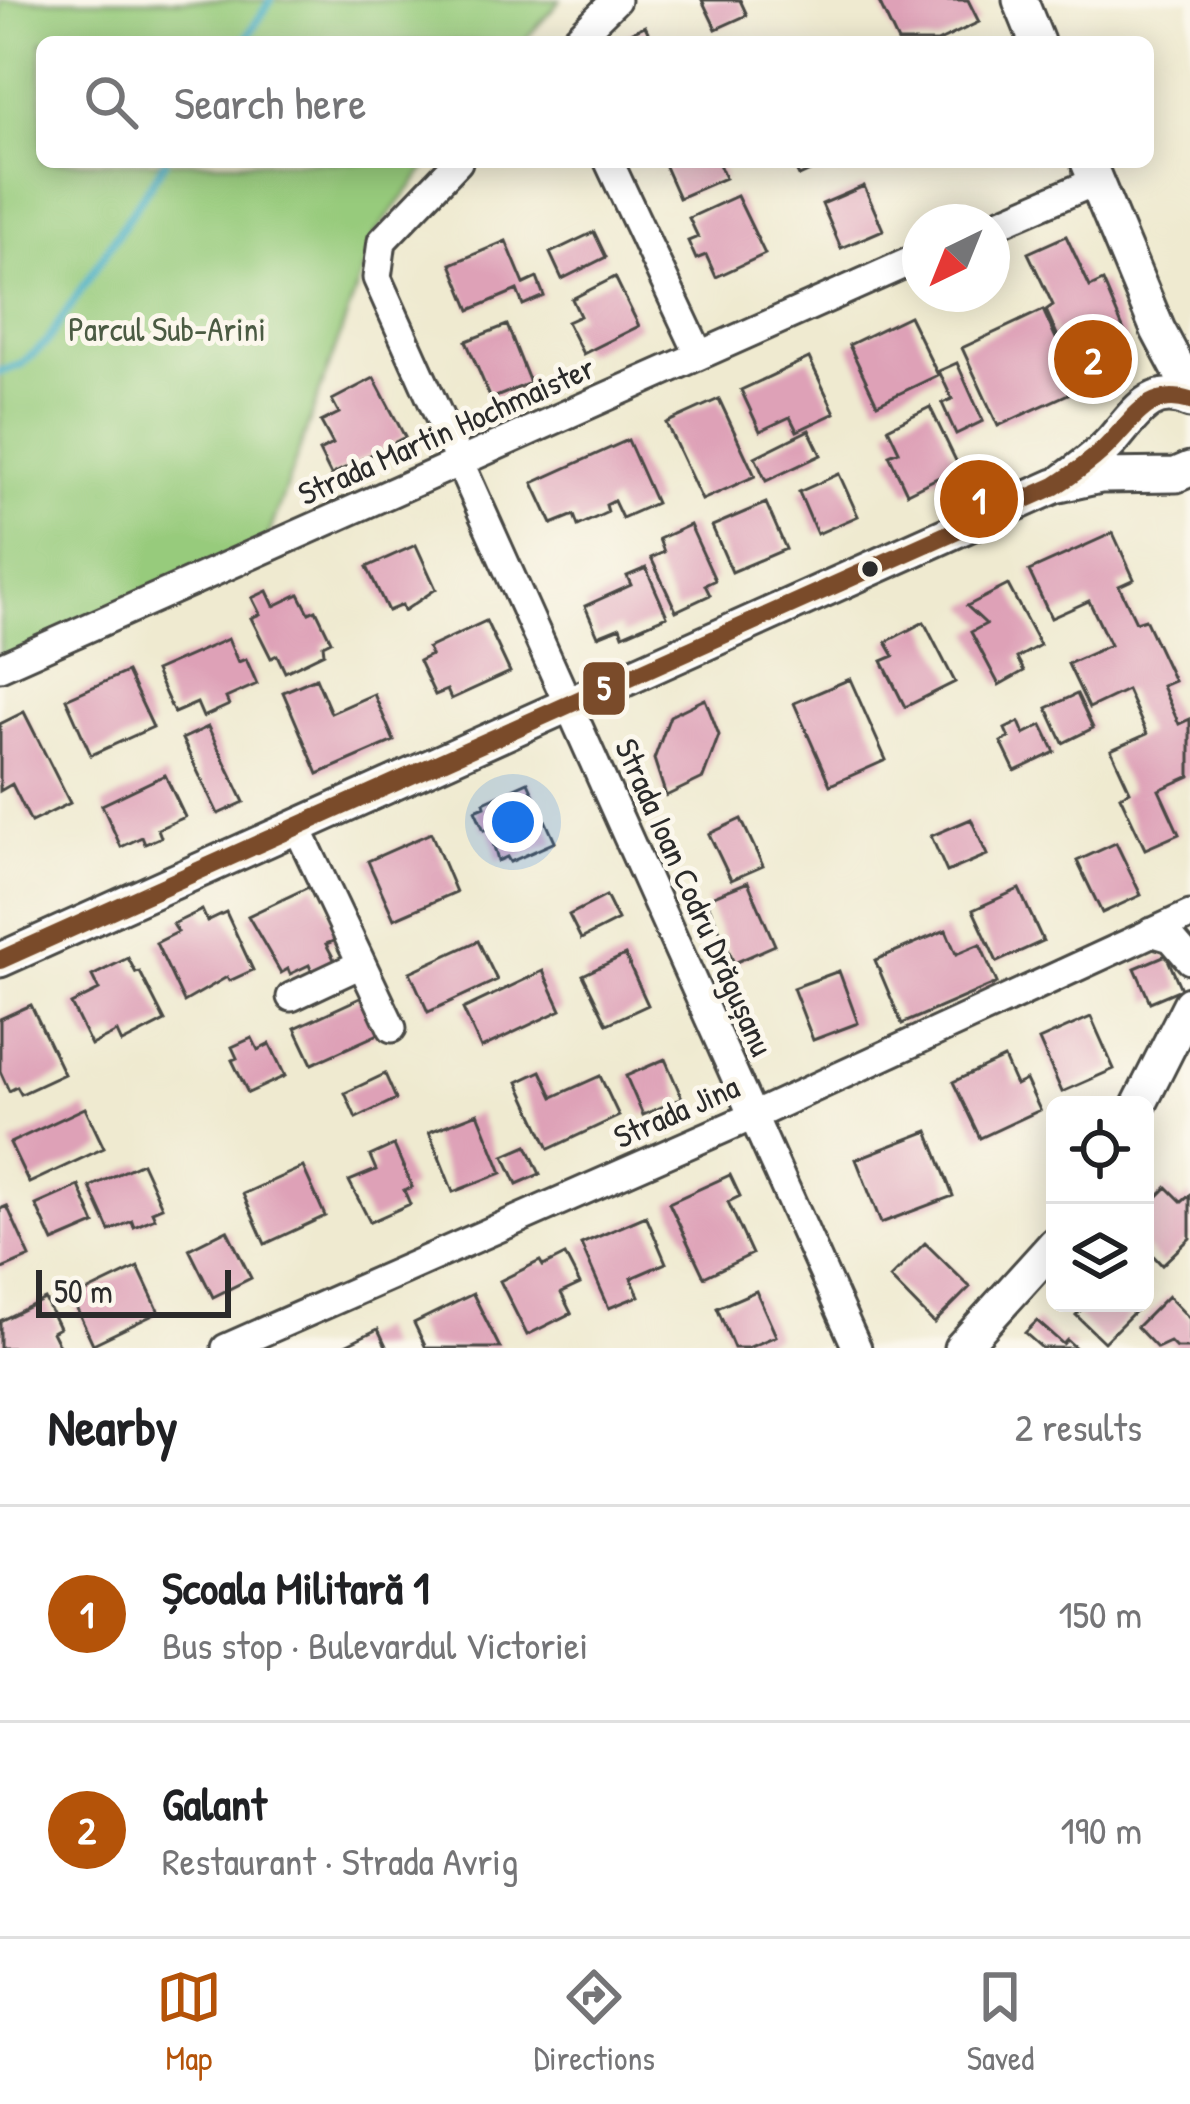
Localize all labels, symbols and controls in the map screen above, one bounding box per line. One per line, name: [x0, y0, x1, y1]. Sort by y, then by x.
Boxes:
search box: [36, 36, 1154, 168]
icon: search: [78, 69, 144, 135]
text: Search here: [174, 72, 366, 133]
north arrow: [902, 204, 1010, 312]
park label: Parcul Sub-Arini: [68, 307, 266, 351]
pin: 2: [1054, 314, 1132, 404]
street label: Strada Martin Hochmaister: [291, 345, 601, 515]
pin: 1: [940, 454, 1018, 544]
unlabelled marker: [859, 558, 881, 580]
line badge: 5: [581, 660, 627, 717]
text: 5: [597, 666, 611, 710]
street label: Strada Ioan Codru Drăgușanu: [604, 731, 785, 1063]
your location: [483, 792, 543, 852]
street label: Strada Jina: [606, 1064, 746, 1158]
map controls: [1046, 1096, 1154, 1312]
button: locate: [1046, 1096, 1154, 1204]
button: layers: [1046, 1204, 1154, 1312]
scale bar: [36, 1264, 231, 1317]
text: 50 m: [54, 1269, 113, 1313]
text: Nearby: [48, 1392, 178, 1461]
text: 2 results: [1015, 1400, 1142, 1453]
text: Școala Militară 1: [162, 1557, 430, 1618]
text: 1: [80, 1587, 94, 1640]
text: 150 m: [1058, 1587, 1142, 1640]
text: Bus stop · Bulevardul Victoriei: [162, 1618, 588, 1671]
text: Galant: [162, 1773, 267, 1834]
text: 2: [78, 1803, 96, 1856]
text: 190 m: [1061, 1803, 1142, 1856]
text: Restaurant · Strada Avrig: [162, 1834, 518, 1887]
tab: Map: [156, 1964, 222, 2080]
tab: Directions: [534, 1964, 655, 2080]
tab: Saved: [967, 1964, 1034, 2080]

